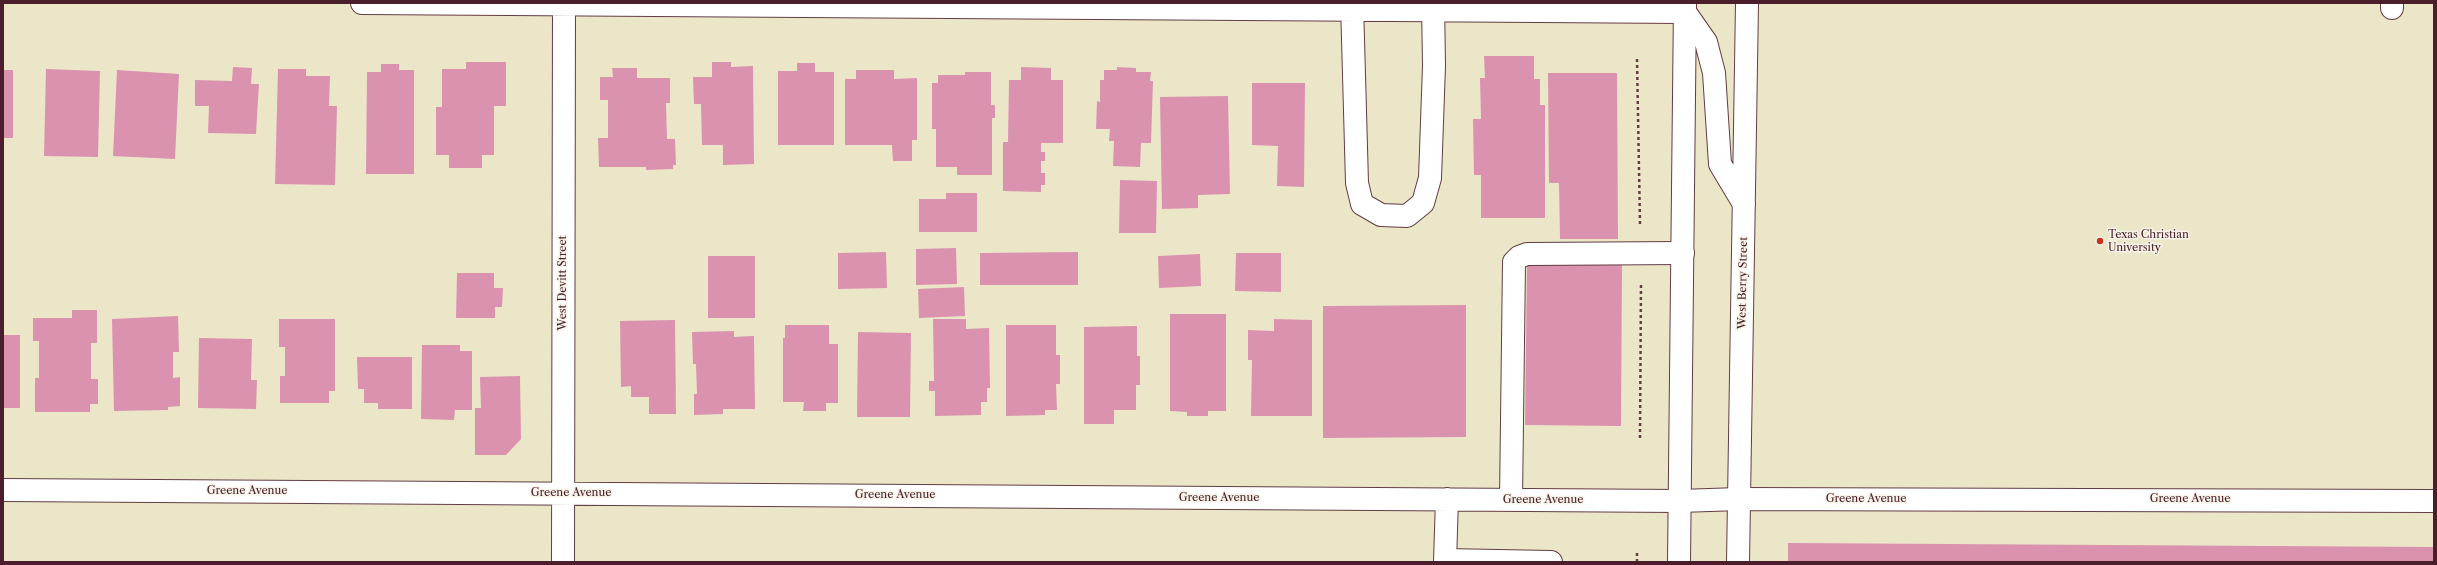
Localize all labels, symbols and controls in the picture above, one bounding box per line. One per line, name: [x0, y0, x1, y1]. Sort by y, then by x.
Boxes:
place label: Texas Christian University: [2108, 228, 2189, 254]
street label: West Devitt Street: [556, 236, 570, 330]
marker: Texas Christian University: [2095, 236, 2105, 246]
street label: West Berry Street: [1736, 237, 1750, 329]
street label: Greene Avenue: [207, 484, 287, 498]
street label: Greene Avenue: [531, 486, 611, 500]
street label: Greene Avenue: [855, 488, 935, 502]
street label: Greene Avenue: [1179, 491, 1259, 505]
street label: Greene Avenue: [1826, 492, 1906, 506]
street label: Greene Avenue: [2150, 492, 2230, 506]
street label: Greene Avenue: [1503, 493, 1583, 507]

